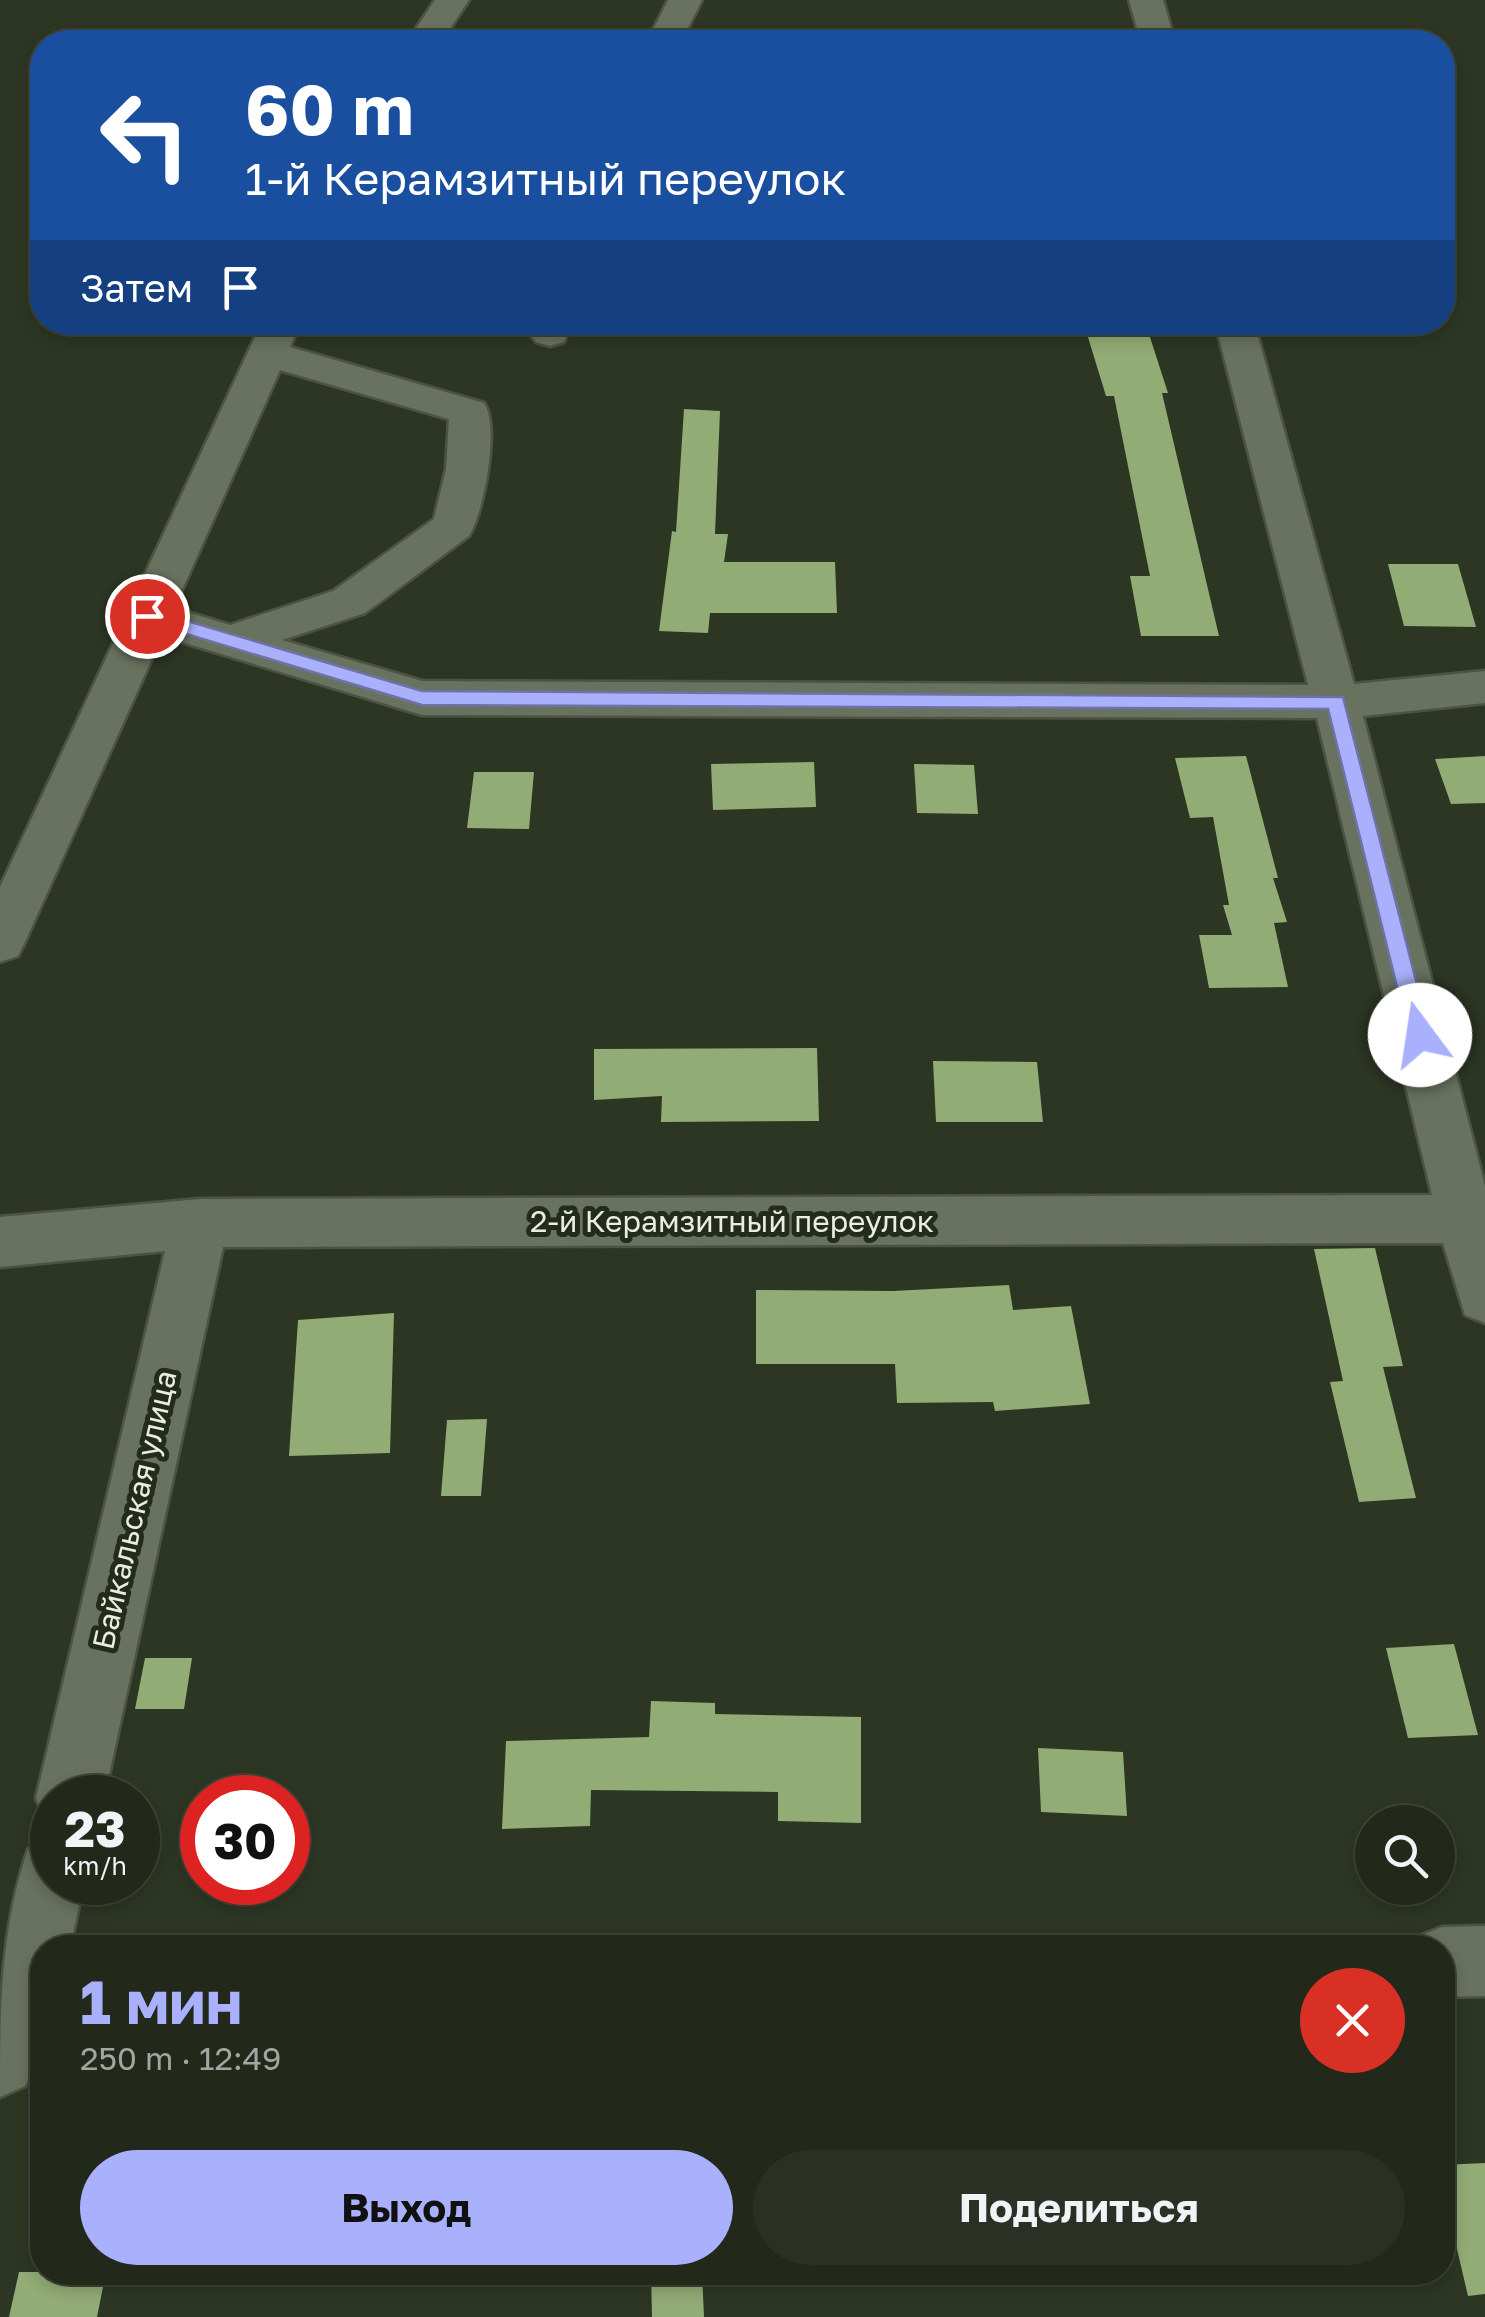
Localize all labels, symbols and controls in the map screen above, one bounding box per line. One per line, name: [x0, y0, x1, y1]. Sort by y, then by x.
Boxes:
text: 60 m: [245, 66, 414, 150]
icon: left: [80, 70, 210, 200]
text: 1-й Керамзитный переулок: [245, 151, 846, 205]
icon: arrive: [213, 260, 268, 315]
text: Затем: [80, 265, 193, 310]
pin: [105, 574, 190, 659]
icon: arrive: [120, 589, 175, 644]
position arrow: [1368, 983, 1472, 1087]
street label: 2-й Керамзитный переулок: [530, 1203, 934, 1239]
street label: Байкальская улица: [84, 1367, 184, 1653]
speed limit sign: 30: [180, 1775, 310, 1905]
text: 23: [64, 1798, 125, 1858]
map controls: [1355, 1805, 1455, 1905]
button: search: [1355, 1805, 1455, 1905]
text: km/h: [63, 1850, 127, 1881]
text: 1 мин: [80, 1965, 242, 2037]
button: close: [1300, 1968, 1405, 2073]
text: 250 m · 12:49: [80, 2039, 281, 2077]
button: Выход: [80, 2150, 733, 2265]
button: Поделиться: [753, 2150, 1405, 2265]

